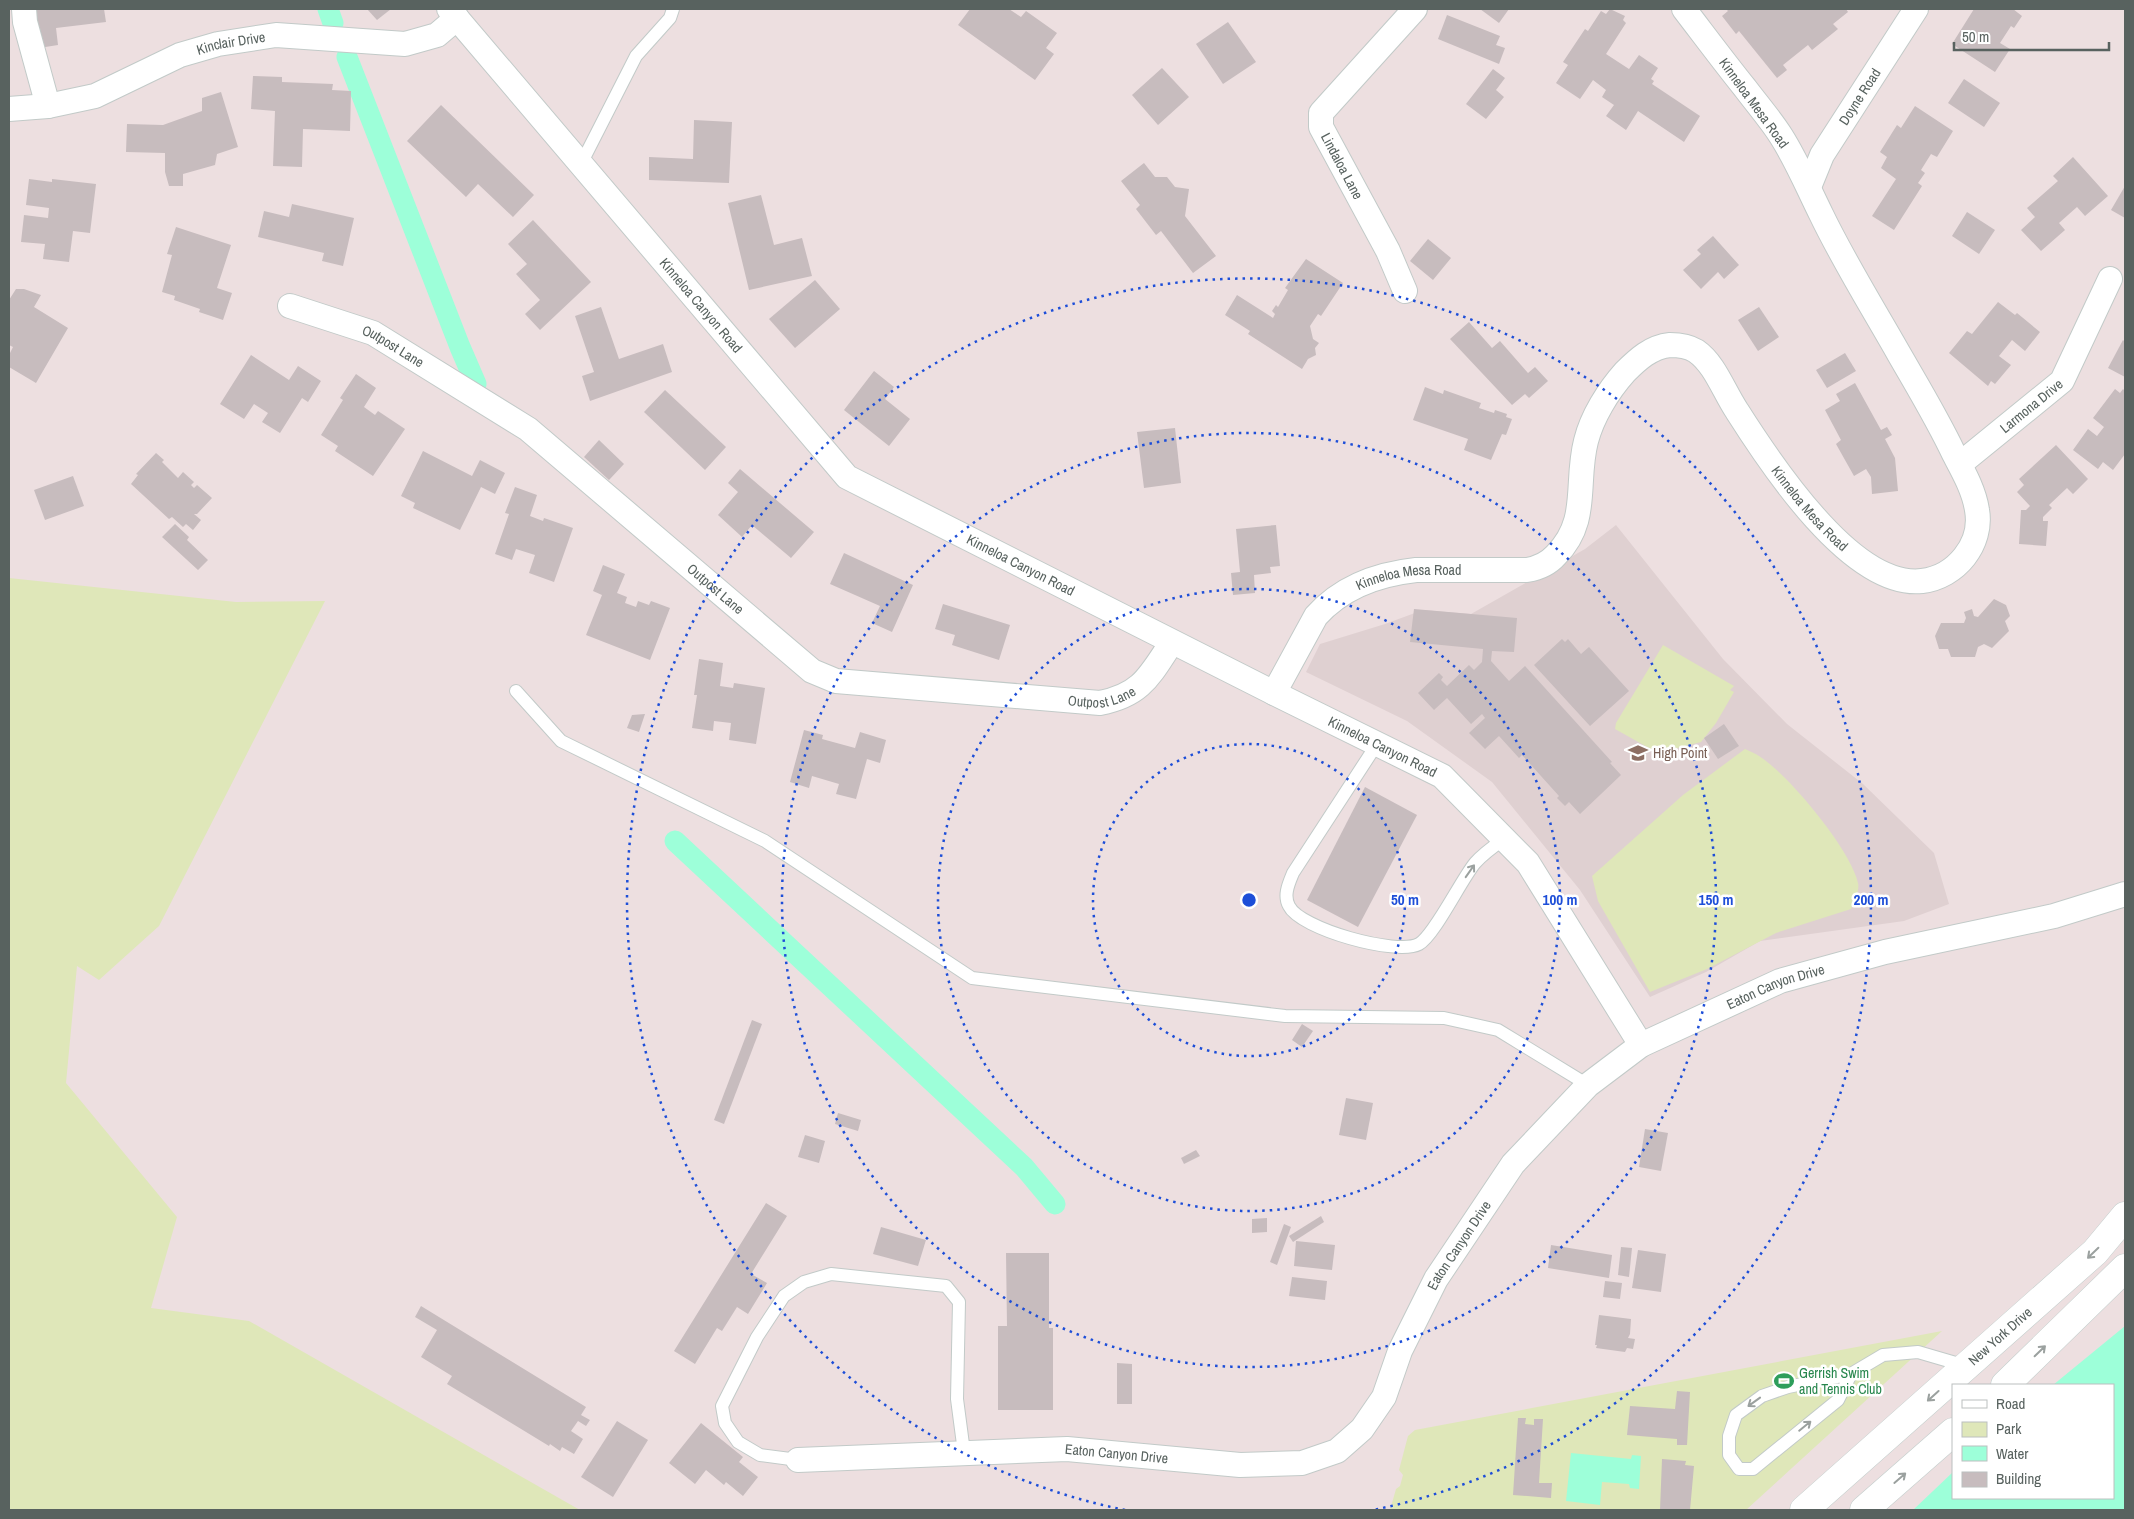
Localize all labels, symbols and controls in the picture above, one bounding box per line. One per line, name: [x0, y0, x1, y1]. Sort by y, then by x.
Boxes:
scale bar: [1954, 20, 2109, 52]
text: 50 m: [1962, 26, 1989, 47]
street label: Kinclair Drive: [194, 28, 267, 59]
street label: Kinneloa Mesa Road: [1715, 54, 1793, 152]
street label: Doyne Road: [1835, 65, 1884, 128]
street label: Lindaloa Lane: [1317, 130, 1367, 202]
street label: Kinneloa Canyon Road: [656, 254, 746, 356]
street label: Outpost Lane: [360, 321, 427, 371]
street label: Larmona Drive: [1996, 375, 2067, 437]
street label: Kinneloa Mesa Road: [1768, 462, 1852, 555]
street label: Kinneloa Canyon Road: [964, 530, 1078, 600]
street label: Outpost Lane: [683, 560, 748, 618]
street label: Kinneloa Mesa Road: [1353, 561, 1461, 594]
street label: Outpost Lane: [1067, 682, 1139, 712]
street label: Kinneloa Canyon Road: [1325, 712, 1440, 781]
school or university icon: High Point: [1627, 742, 1649, 764]
place label: High Point: [1653, 744, 1707, 762]
one-way arrow: [1465, 864, 1475, 878]
text: 50 m: [1391, 889, 1419, 910]
text: 100 m: [1543, 889, 1577, 910]
text: 150 m: [1699, 889, 1733, 910]
text: 200 m: [1854, 889, 1888, 910]
centre of rings: [1240, 891, 1258, 909]
street label: Eaton Canyon Drive: [1724, 960, 1826, 1013]
street label: Eaton Canyon Drive: [1423, 1197, 1495, 1293]
one-way arrow: [2087, 1247, 2099, 1259]
street label: New York Drive: [1964, 1303, 2036, 1369]
one-way arrow: [2034, 1345, 2046, 1357]
place label: Gerrish Swim and Tennis Club: [1799, 1364, 1882, 1398]
sports icon: Gerrish Swim and Tennis Club: [1773, 1370, 1795, 1392]
legend: [1952, 1384, 2114, 1499]
one-way arrow: [1926, 1390, 1939, 1402]
text: Road: [1996, 1393, 2025, 1414]
one-way arrow: [1747, 1397, 1761, 1407]
text: Park: [1996, 1418, 2022, 1439]
one-way arrow: [1798, 1421, 1811, 1432]
street label: Eaton Canyon Drive: [1064, 1440, 1169, 1467]
text: Water: [1996, 1443, 2028, 1464]
text: Building: [1996, 1468, 2041, 1489]
one-way arrow: [1894, 1472, 1907, 1484]

